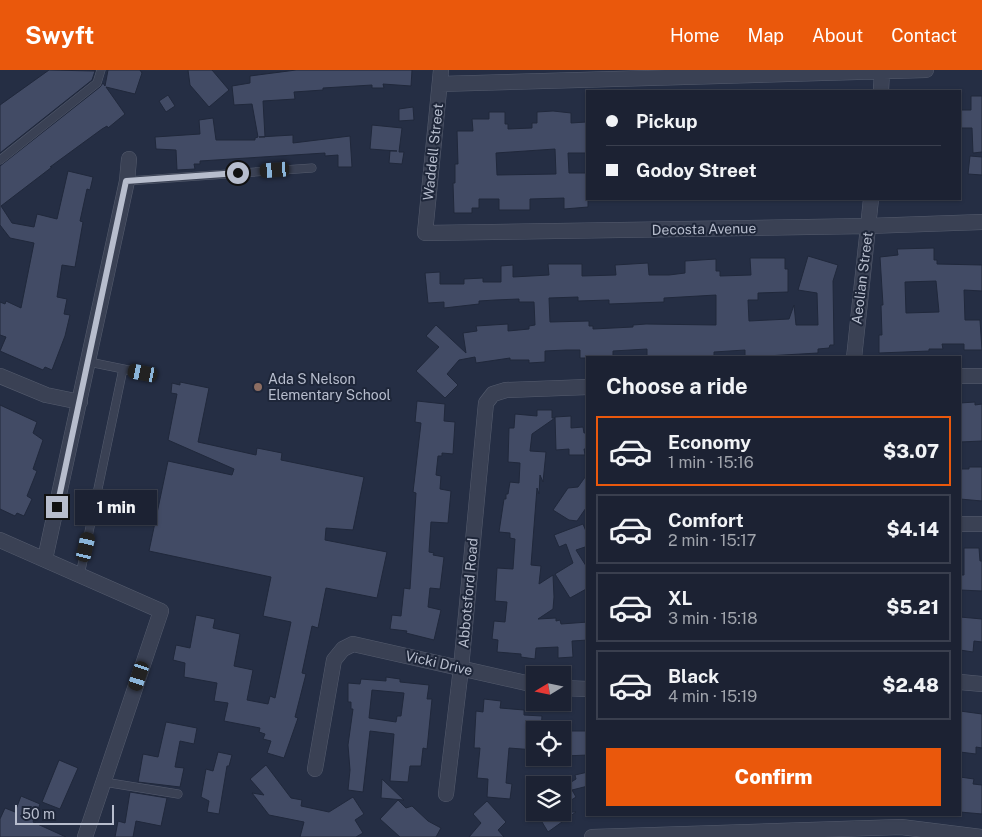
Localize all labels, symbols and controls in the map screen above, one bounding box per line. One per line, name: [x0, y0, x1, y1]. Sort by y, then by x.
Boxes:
text: Swyft: [25, 21, 94, 49]
text: Home: [670, 25, 720, 46]
text: Map: [748, 25, 784, 46]
text: About: [812, 25, 863, 46]
text: Contact: [891, 25, 957, 46]
street label: Waddell Street: [420, 103, 446, 201]
text: Pickup: [636, 110, 698, 132]
text: Godoy Street: [636, 159, 757, 181]
car: [259, 161, 290, 179]
route start: [227, 162, 249, 184]
street label: Decosta Avenue: [652, 220, 757, 238]
street label: Aeolian Street: [848, 231, 876, 325]
car: [126, 363, 159, 383]
place label: Ada S Nelson Elementary School: [268, 371, 391, 403]
text: Choose a ride: [606, 373, 748, 399]
marker: Ada S Nelson Elementary School: [252, 381, 264, 393]
icon: car: [608, 429, 653, 474]
text: Economy: [668, 431, 751, 453]
text: $3.07: [883, 440, 939, 462]
text: 1 min · 15:16: [668, 453, 754, 472]
callout: 1 min: [74, 490, 157, 524]
route end: [46, 496, 68, 518]
text: 1 min: [96, 498, 136, 517]
icon: car: [608, 507, 653, 552]
text: Comfort: [668, 509, 744, 531]
text: $4.14: [887, 518, 939, 540]
car: [75, 531, 96, 563]
text: 2 min · 15:17: [668, 531, 756, 550]
street label: Abbotsford Road: [455, 537, 481, 649]
icon: car: [608, 585, 653, 630]
text: XL: [668, 587, 693, 609]
text: $5.21: [886, 596, 939, 618]
text: 3 min · 15:18: [668, 609, 758, 628]
street label: Vicki Drive: [404, 647, 474, 679]
car: [127, 659, 150, 693]
icon: car: [608, 663, 653, 708]
text: Black: [668, 665, 719, 687]
north arrow: [526, 666, 571, 711]
map controls: [526, 666, 571, 821]
text: $2.48: [882, 674, 939, 696]
text: 4 min · 15:19: [668, 687, 757, 706]
button: locate: [526, 721, 571, 766]
button: Confirm: [606, 748, 941, 806]
button: layers: [526, 776, 571, 821]
scale bar: [15, 802, 114, 825]
text: 50 m: [22, 806, 55, 822]

